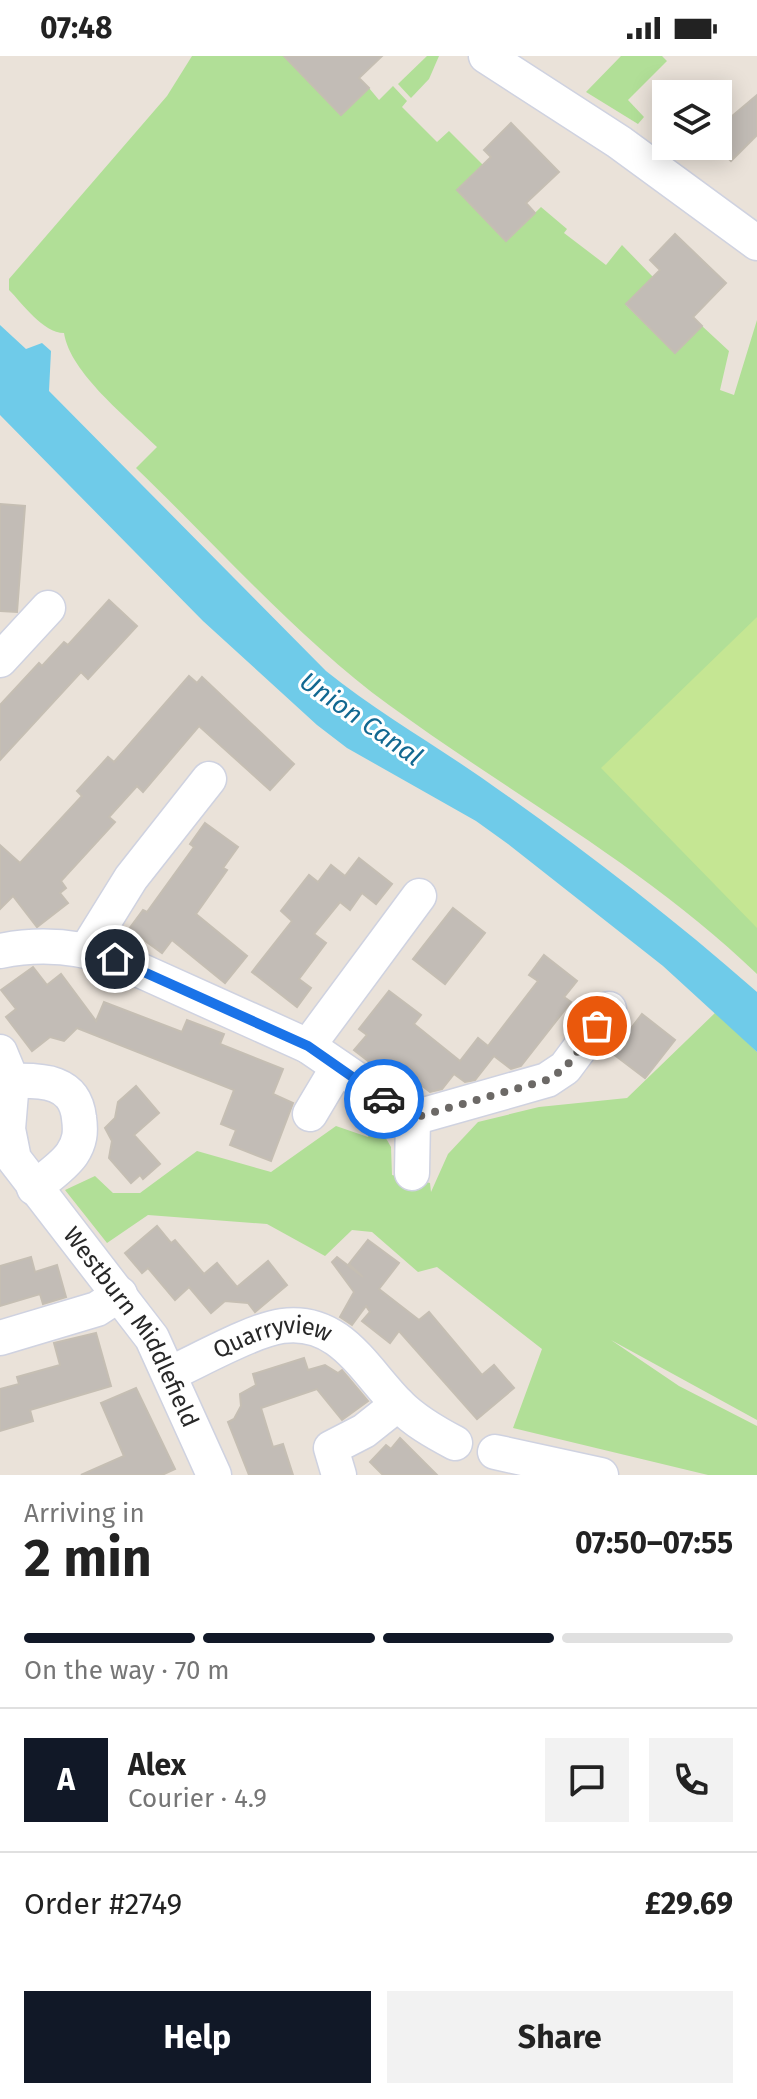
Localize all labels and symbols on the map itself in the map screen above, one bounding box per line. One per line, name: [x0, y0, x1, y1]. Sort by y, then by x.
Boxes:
water label: Union Canal: [294, 665, 428, 773]
pin: [81, 925, 149, 993]
pin: [563, 992, 631, 1060]
courier: [344, 1059, 424, 1139]
street label: Westburn Middlefield: [57, 1221, 204, 1432]
street label: Quarryview: [208, 1311, 336, 1365]

